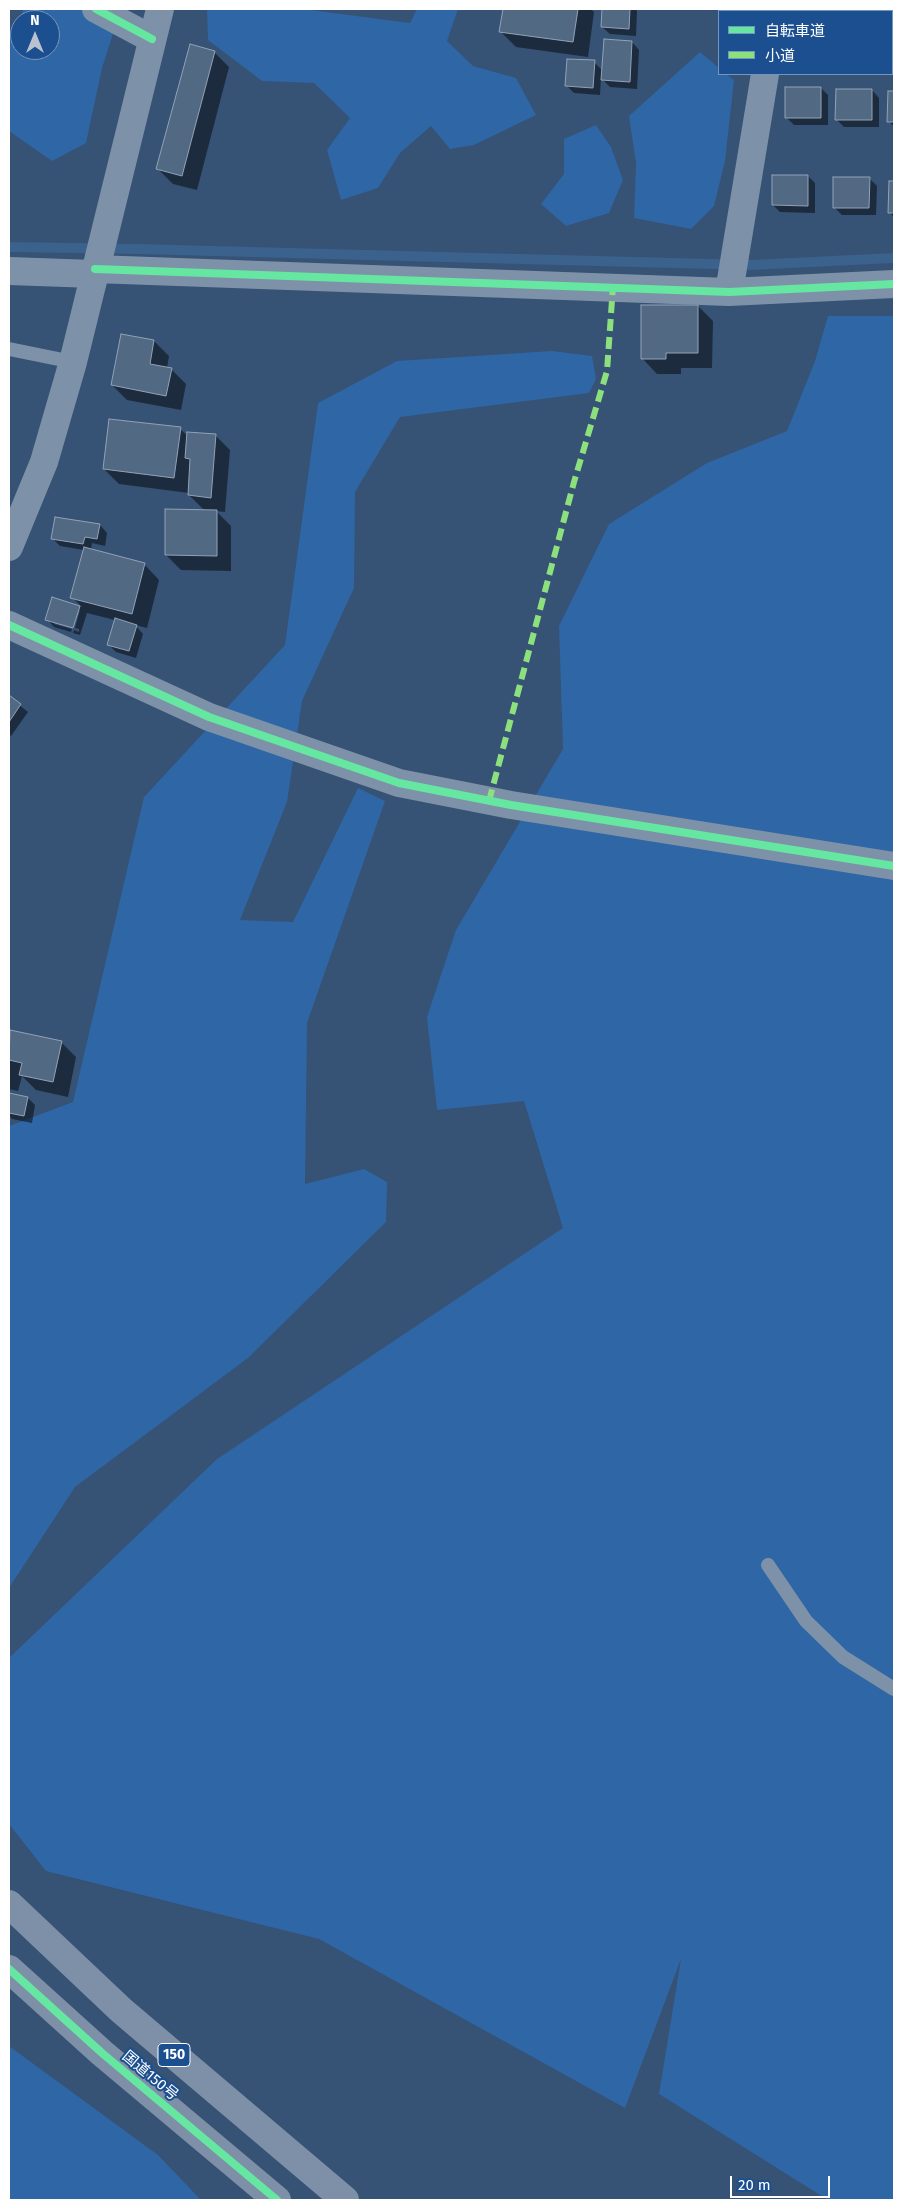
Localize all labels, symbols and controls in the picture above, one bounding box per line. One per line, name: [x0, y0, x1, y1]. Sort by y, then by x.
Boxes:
north arrow: [10, 10, 60, 60]
legend: [718, 10, 893, 75]
text: N: [30, 12, 40, 29]
text: 自転車道: [765, 22, 825, 40]
text: 小道: [765, 47, 795, 65]
road number: 150: [158, 2044, 190, 2066]
street label: 国道150号: [118, 2047, 182, 2105]
scale bar: [733, 2166, 833, 2198]
text: 20 m: [738, 2176, 771, 2194]

